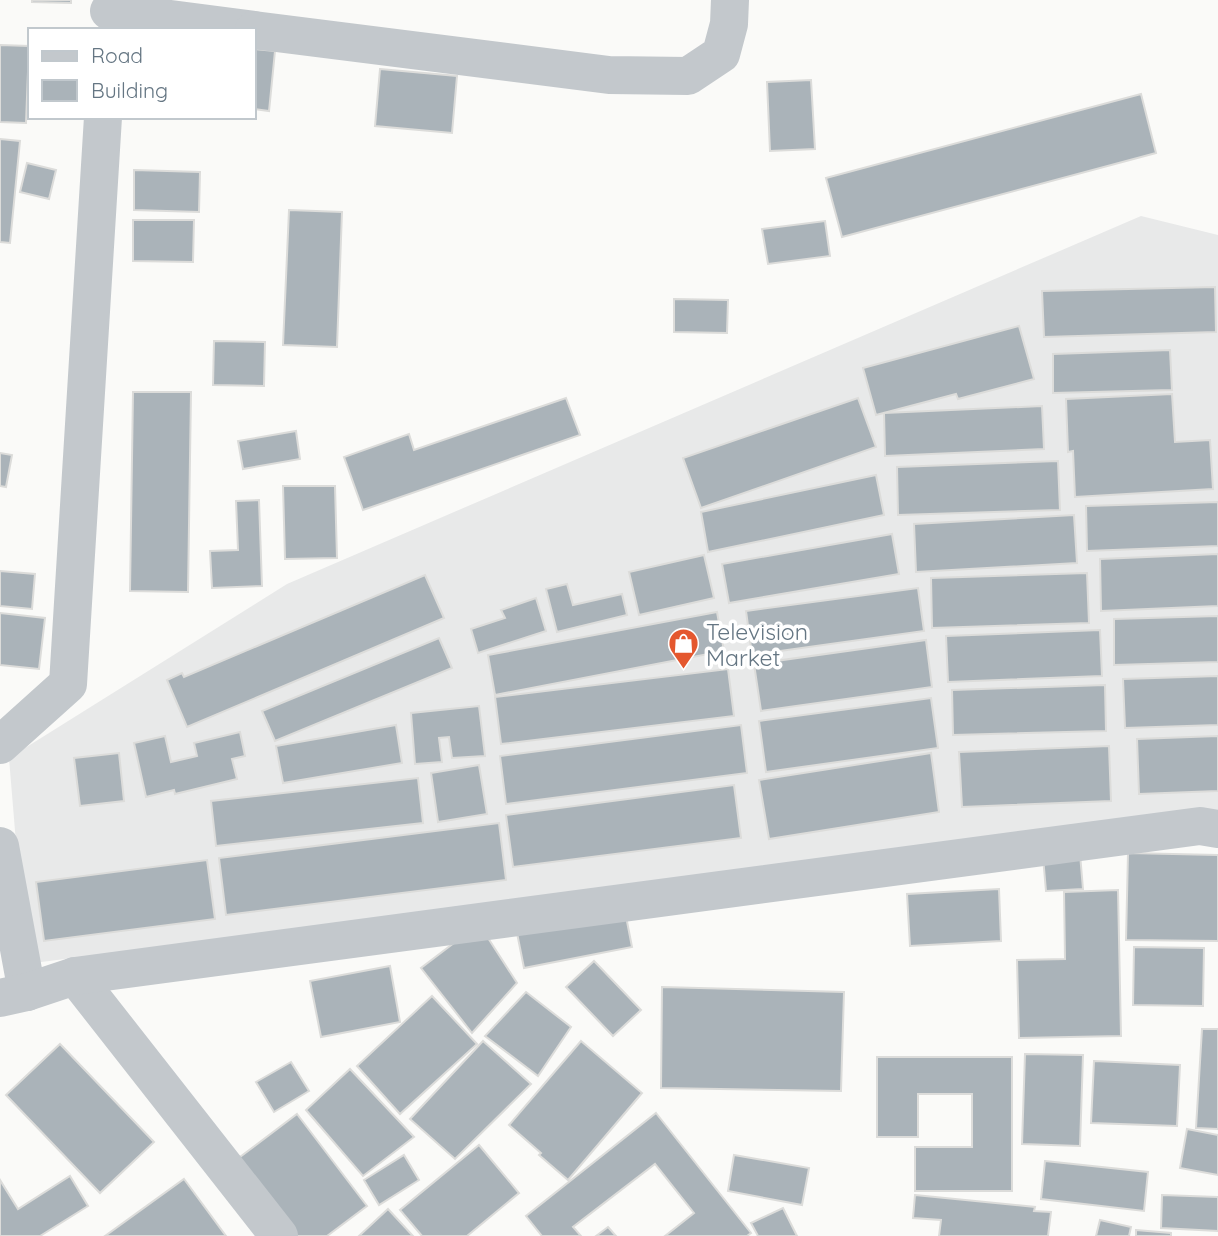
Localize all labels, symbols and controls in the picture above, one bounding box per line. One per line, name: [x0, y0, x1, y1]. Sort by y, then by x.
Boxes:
legend: [28, 28, 256, 119]
text: Road: [91, 42, 143, 68]
text: Building: [91, 77, 168, 103]
place label: Television Market: [706, 617, 808, 672]
shop icon: Television Market: [666, 627, 700, 671]

